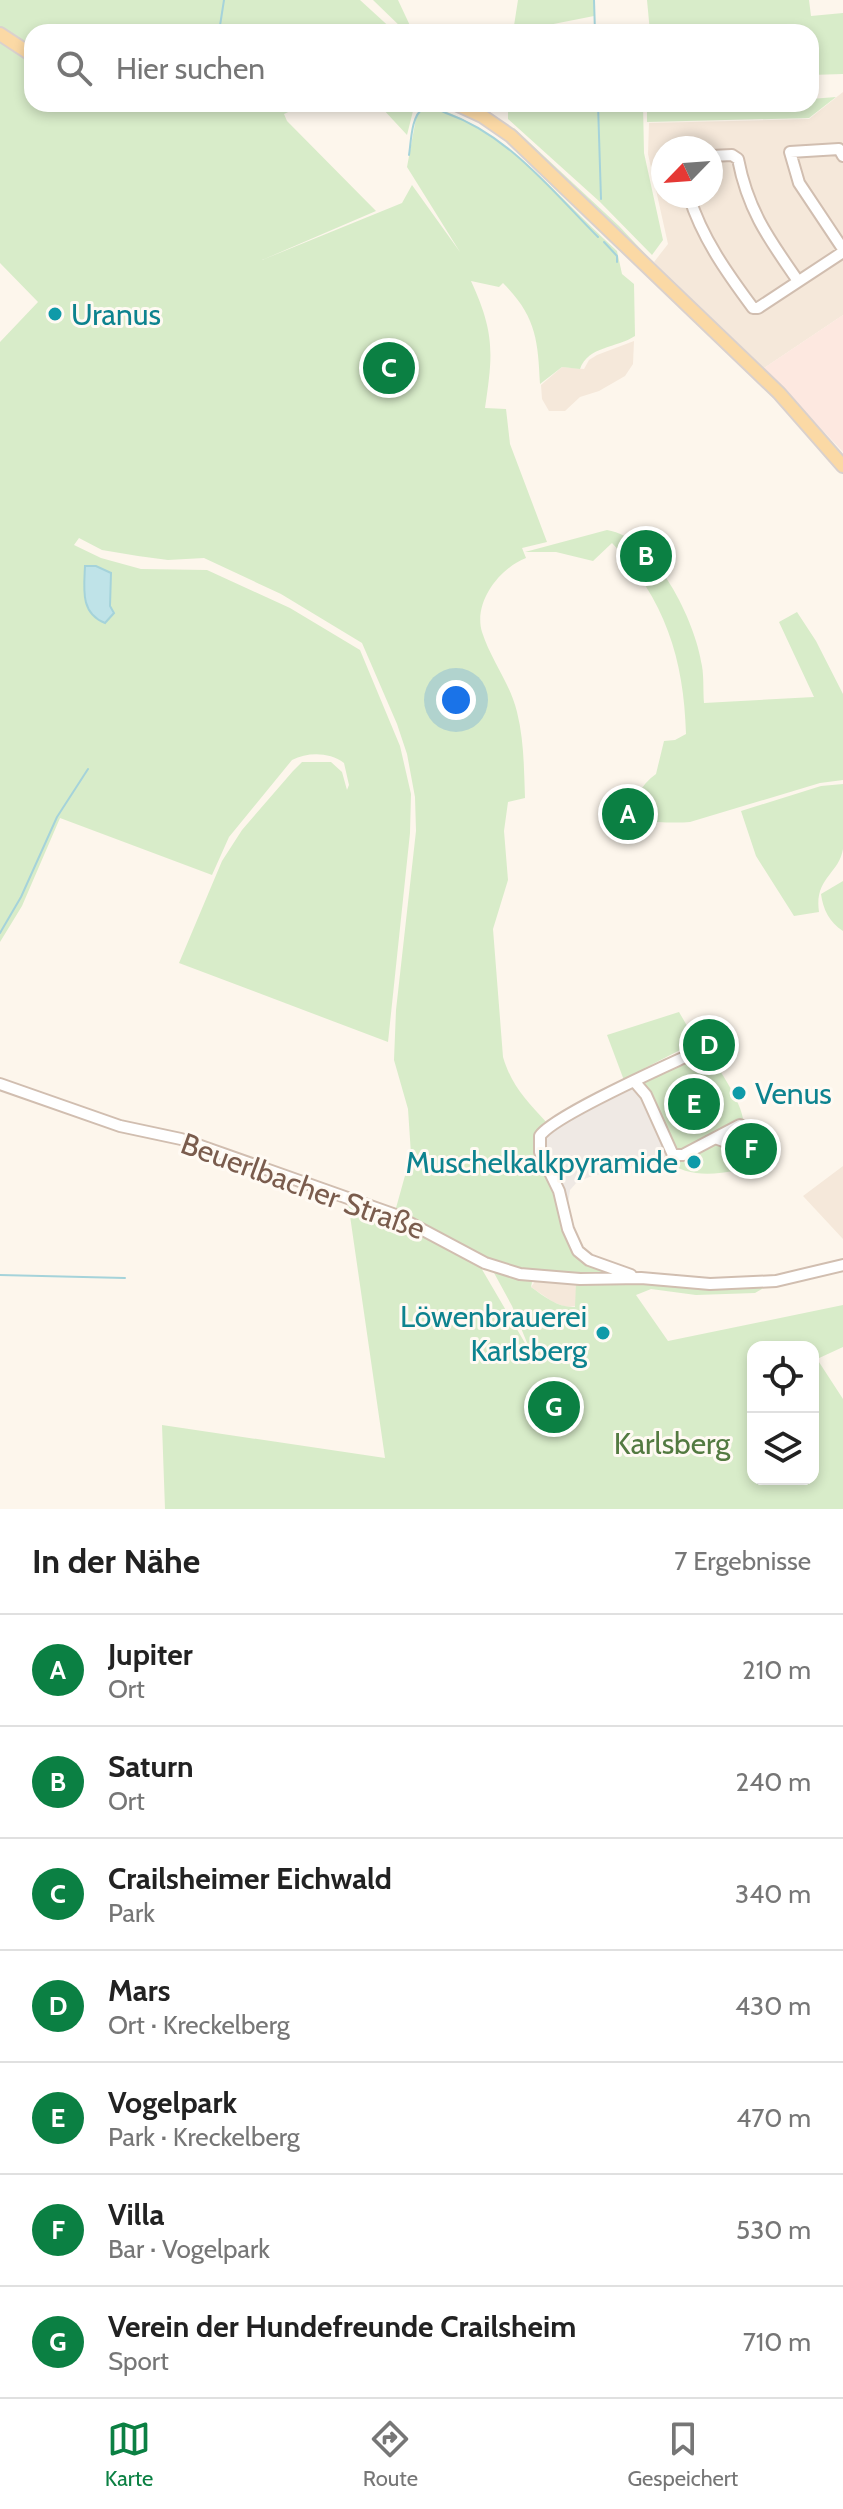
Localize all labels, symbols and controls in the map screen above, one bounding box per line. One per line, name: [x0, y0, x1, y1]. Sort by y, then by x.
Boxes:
search box: [24, 24, 819, 112]
icon: search: [52, 46, 96, 90]
text: Hier suchen: [116, 50, 265, 87]
north arrow: [651, 136, 723, 208]
place label: Uranus: [71, 296, 161, 333]
marker: Uranus: [46, 305, 64, 323]
pin: C: [363, 338, 415, 398]
pin: B: [620, 526, 672, 586]
your location: [436, 680, 476, 720]
pin: A: [602, 784, 654, 844]
pin: D: [683, 1015, 735, 1075]
pin: E: [668, 1074, 720, 1134]
place label: Venus: [755, 1075, 832, 1112]
marker: Venus: [730, 1084, 748, 1102]
pin: F: [725, 1119, 777, 1179]
street label: Beuerlbacher Straße: [176, 1125, 430, 1247]
place label: Muschelkalkpyramide: [405, 1144, 678, 1181]
marker: Muschelkalkpyramide: [685, 1153, 703, 1171]
place label: Löwenbrauerei Karlsberg: [400, 1298, 588, 1369]
marker: Löwenbrauerei Karlsberg: [594, 1324, 612, 1342]
map controls: [747, 1341, 819, 1485]
button: locate: [747, 1341, 819, 1413]
pin: G: [528, 1377, 580, 1437]
button: layers: [747, 1413, 819, 1485]
park label: Karlsberg: [614, 1425, 731, 1462]
text: In der Nähe: [32, 1540, 200, 1582]
text: 7 Ergebnisse: [674, 1545, 811, 1577]
text: Jupiter: [108, 1636, 193, 1673]
text: A: [50, 1654, 66, 1686]
text: 210 m: [742, 1654, 811, 1686]
text: Ort: [108, 1673, 145, 1705]
text: Saturn: [108, 1748, 193, 1785]
text: B: [50, 1766, 66, 1798]
text: 240 m: [736, 1766, 811, 1798]
text: Ort: [108, 1785, 145, 1817]
text: Crailsheimer Eichwald: [108, 1860, 392, 1897]
text: C: [50, 1878, 66, 1910]
text: 340 m: [735, 1878, 811, 1910]
text: Park: [108, 1897, 155, 1929]
text: Mars: [108, 1972, 170, 2009]
text: D: [49, 1990, 67, 2022]
text: 430 m: [735, 1990, 811, 2022]
text: Ort · Kreckelberg: [108, 2009, 290, 2041]
text: Vogelpark: [108, 2084, 237, 2121]
text: E: [51, 2102, 65, 2134]
text: 470 m: [736, 2102, 811, 2134]
text: Park · Kreckelberg: [108, 2121, 300, 2153]
text: Villa: [108, 2196, 164, 2233]
text: F: [51, 2214, 65, 2246]
text: 530 m: [736, 2214, 811, 2246]
text: Bar · Vogelpark: [108, 2233, 270, 2265]
text: Verein der Hundefreunde Crailsheim: [108, 2308, 576, 2345]
text: G: [49, 2326, 67, 2358]
text: 710 m: [743, 2326, 811, 2358]
text: Sport: [108, 2345, 169, 2377]
tab: Karte: [105, 2417, 153, 2492]
tab: Route: [363, 2417, 418, 2492]
tab: Gespeichert: [627, 2417, 738, 2492]

